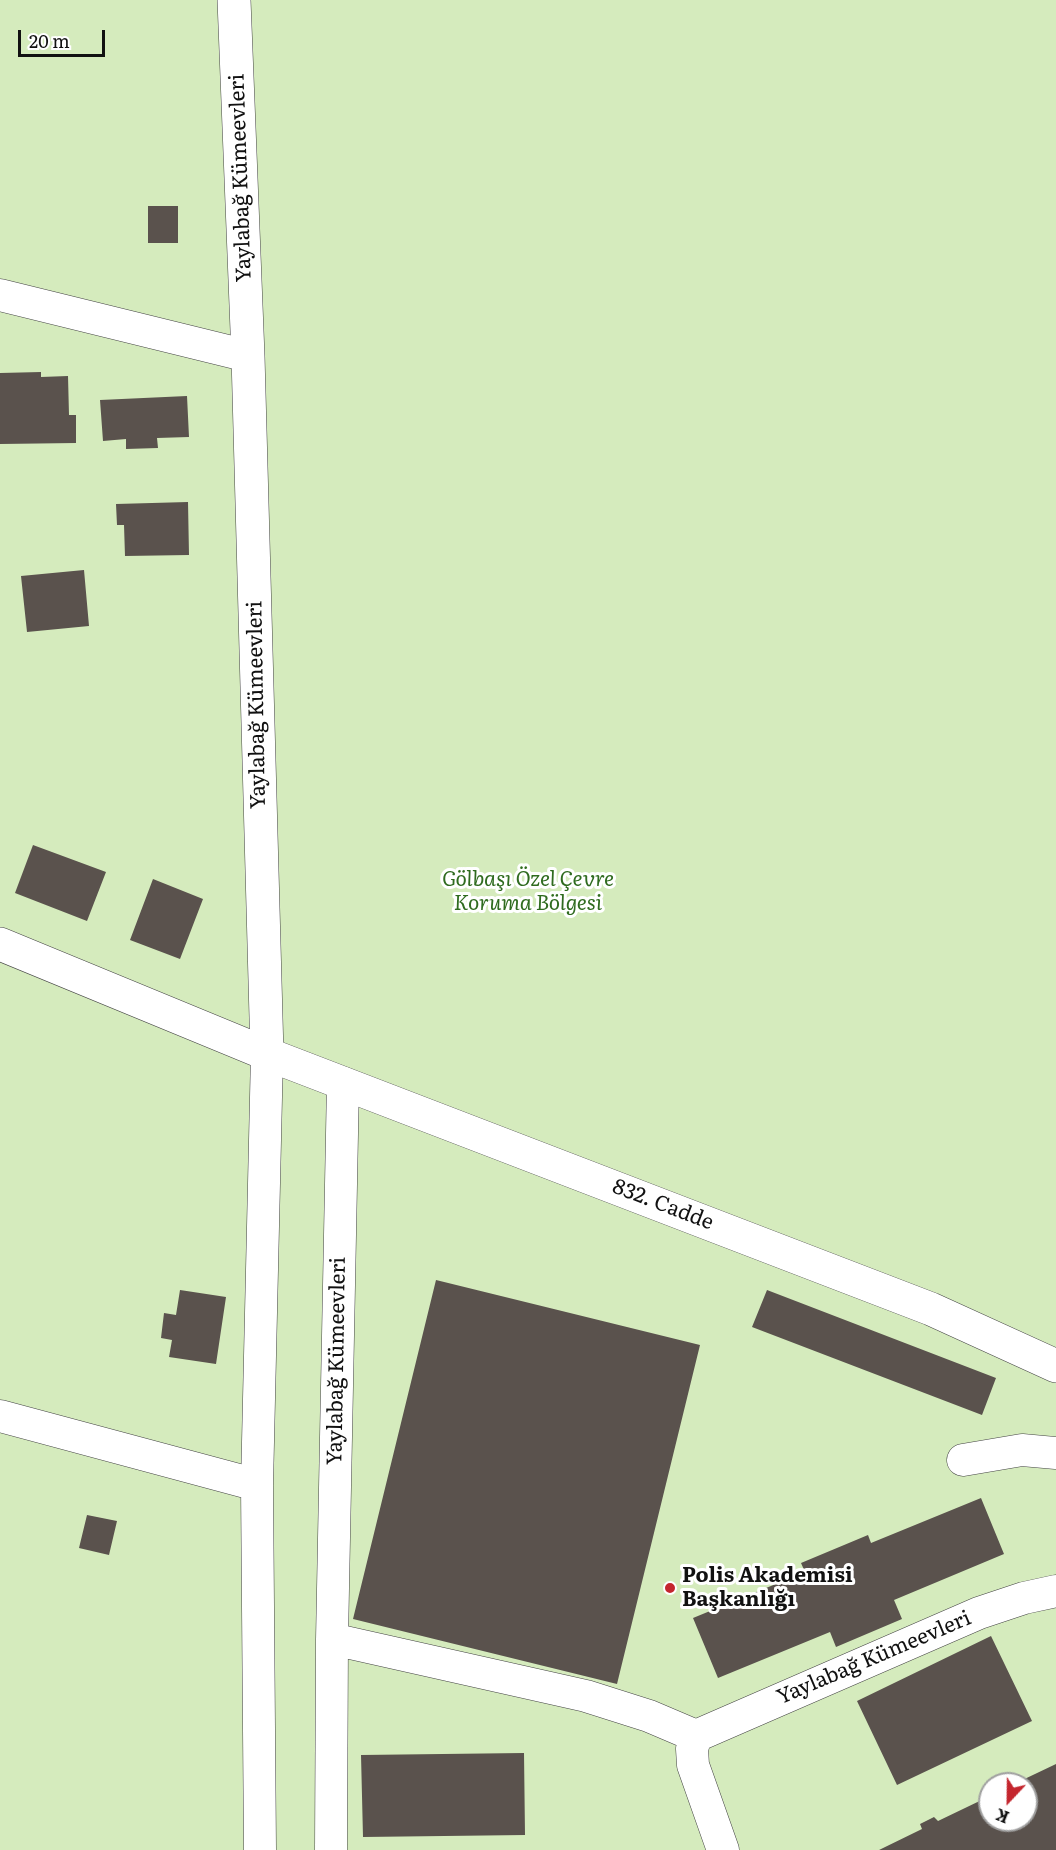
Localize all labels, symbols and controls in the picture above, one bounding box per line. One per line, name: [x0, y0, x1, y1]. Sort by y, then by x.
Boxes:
scale bar: [21, 18, 108, 56]
text: 20 m: [29, 27, 70, 54]
street label: Yaylabağ Kümeevleri: [225, 73, 257, 283]
street label: Yaylabağ Kümeevleri: [243, 601, 271, 809]
park label: Gölbaşı Özel Çevre Koruma Bölgesi: [442, 867, 614, 917]
street label: 832. Cadde: [609, 1174, 717, 1236]
street label: Yaylabağ Kümeevleri: [323, 1257, 351, 1465]
place label: Polis Akademisi Başkanlığı: [682, 1563, 853, 1613]
marker: Polis Akademisi Başkanlığı: [663, 1581, 677, 1595]
street label: Yaylabağ Kümeevleri: [773, 1606, 975, 1710]
north arrow: [978, 1772, 1038, 1832]
text: K: [992, 1803, 1012, 1830]

